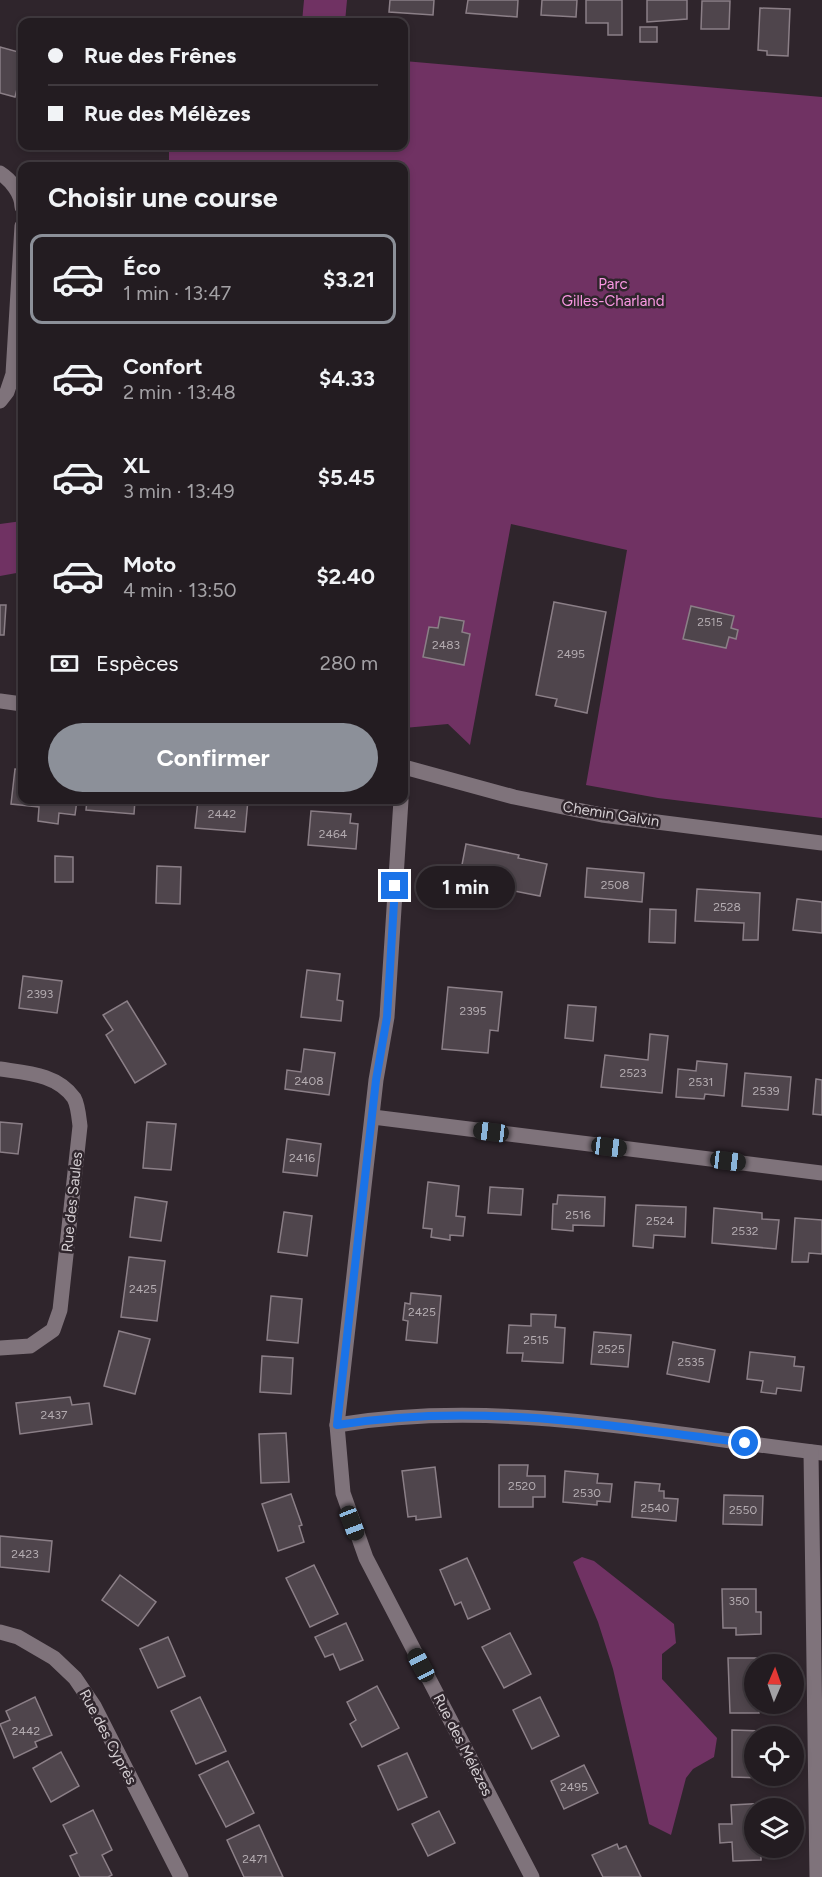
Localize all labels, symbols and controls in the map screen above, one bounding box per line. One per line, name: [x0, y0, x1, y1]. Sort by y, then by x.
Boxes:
text: Rue des Frênes: [84, 42, 236, 69]
text: Rue des Mélèzes: [84, 100, 251, 127]
text: Choisir une course: [48, 181, 278, 214]
icon: car: [51, 252, 105, 306]
text: Éco: [123, 254, 161, 281]
text: $3.21: [323, 266, 375, 293]
park label: Parc Gilles-Charland: [562, 275, 664, 310]
text: 1 min · 13:47: [123, 281, 231, 305]
icon: car: [51, 351, 105, 405]
text: Confort: [123, 353, 203, 380]
text: $4.33: [319, 365, 375, 392]
text: 2 min · 13:48: [123, 380, 236, 404]
icon: car: [51, 450, 105, 504]
text: XL: [123, 452, 150, 479]
text: $5.45: [318, 464, 375, 491]
text: 3 min · 13:49: [123, 479, 235, 503]
icon: car: [51, 549, 105, 603]
text: Moto: [123, 551, 176, 578]
text: $2.40: [316, 563, 375, 590]
text: 4 min · 13:50: [123, 578, 237, 602]
house number: 2515: [697, 615, 723, 629]
house number: 2483: [432, 638, 460, 652]
icon: cash: [48, 647, 81, 680]
house number: 2495: [557, 647, 585, 661]
text: Espèces: [96, 650, 178, 677]
text: 280 m: [320, 651, 378, 675]
button: Confirmer: [48, 723, 378, 792]
street label: Chemin Galvin: [561, 797, 661, 831]
house number: 2442: [208, 807, 236, 821]
house number: 2464: [319, 827, 348, 841]
callout: 1 min: [416, 865, 515, 907]
route end: [381, 872, 408, 899]
text: 1 min: [442, 875, 489, 899]
house number: 2508: [601, 878, 629, 892]
house number: 2528: [713, 900, 741, 914]
house number: 2393: [27, 987, 53, 1001]
house number: 2395: [460, 1004, 487, 1018]
house number: 2523: [620, 1066, 646, 1080]
house number: 2408: [294, 1074, 324, 1088]
house number: 2531: [688, 1075, 714, 1089]
house number: 2539: [753, 1084, 780, 1098]
car: [472, 1121, 510, 1143]
car: [590, 1136, 628, 1158]
car: [709, 1150, 747, 1172]
street label: Rue des Saules: [58, 1151, 86, 1253]
house number: 2416: [289, 1151, 315, 1165]
house number: 2516: [565, 1208, 591, 1222]
house number: 2524: [646, 1214, 674, 1228]
house number: 2532: [732, 1224, 758, 1238]
house number: 2425: [129, 1282, 157, 1296]
house number: 2425: [408, 1305, 436, 1319]
house number: 2515: [523, 1333, 549, 1347]
house number: 2525: [597, 1342, 625, 1356]
house number: 2535: [677, 1355, 705, 1369]
house number: 2437: [40, 1408, 68, 1422]
route start: [731, 1429, 758, 1456]
house number: 2520: [508, 1479, 536, 1493]
house number: 2530: [573, 1486, 601, 1500]
house number: 2540: [641, 1501, 670, 1515]
car: [337, 1503, 367, 1543]
house number: 2550: [729, 1503, 757, 1517]
house number: 2423: [11, 1547, 39, 1561]
house number: 350: [728, 1594, 750, 1608]
car: [405, 1645, 437, 1685]
north arrow: [744, 1654, 804, 1714]
map controls: [744, 1654, 804, 1858]
street label: Rue des Cyprès: [75, 1686, 141, 1788]
street label: Rue des Mélèzes: [429, 1691, 497, 1799]
house number: 2442: [12, 1724, 40, 1738]
button: locate: [744, 1726, 804, 1786]
house number: 2495: [560, 1780, 588, 1794]
button: layers: [744, 1798, 804, 1858]
house number: 2471: [242, 1852, 268, 1866]

